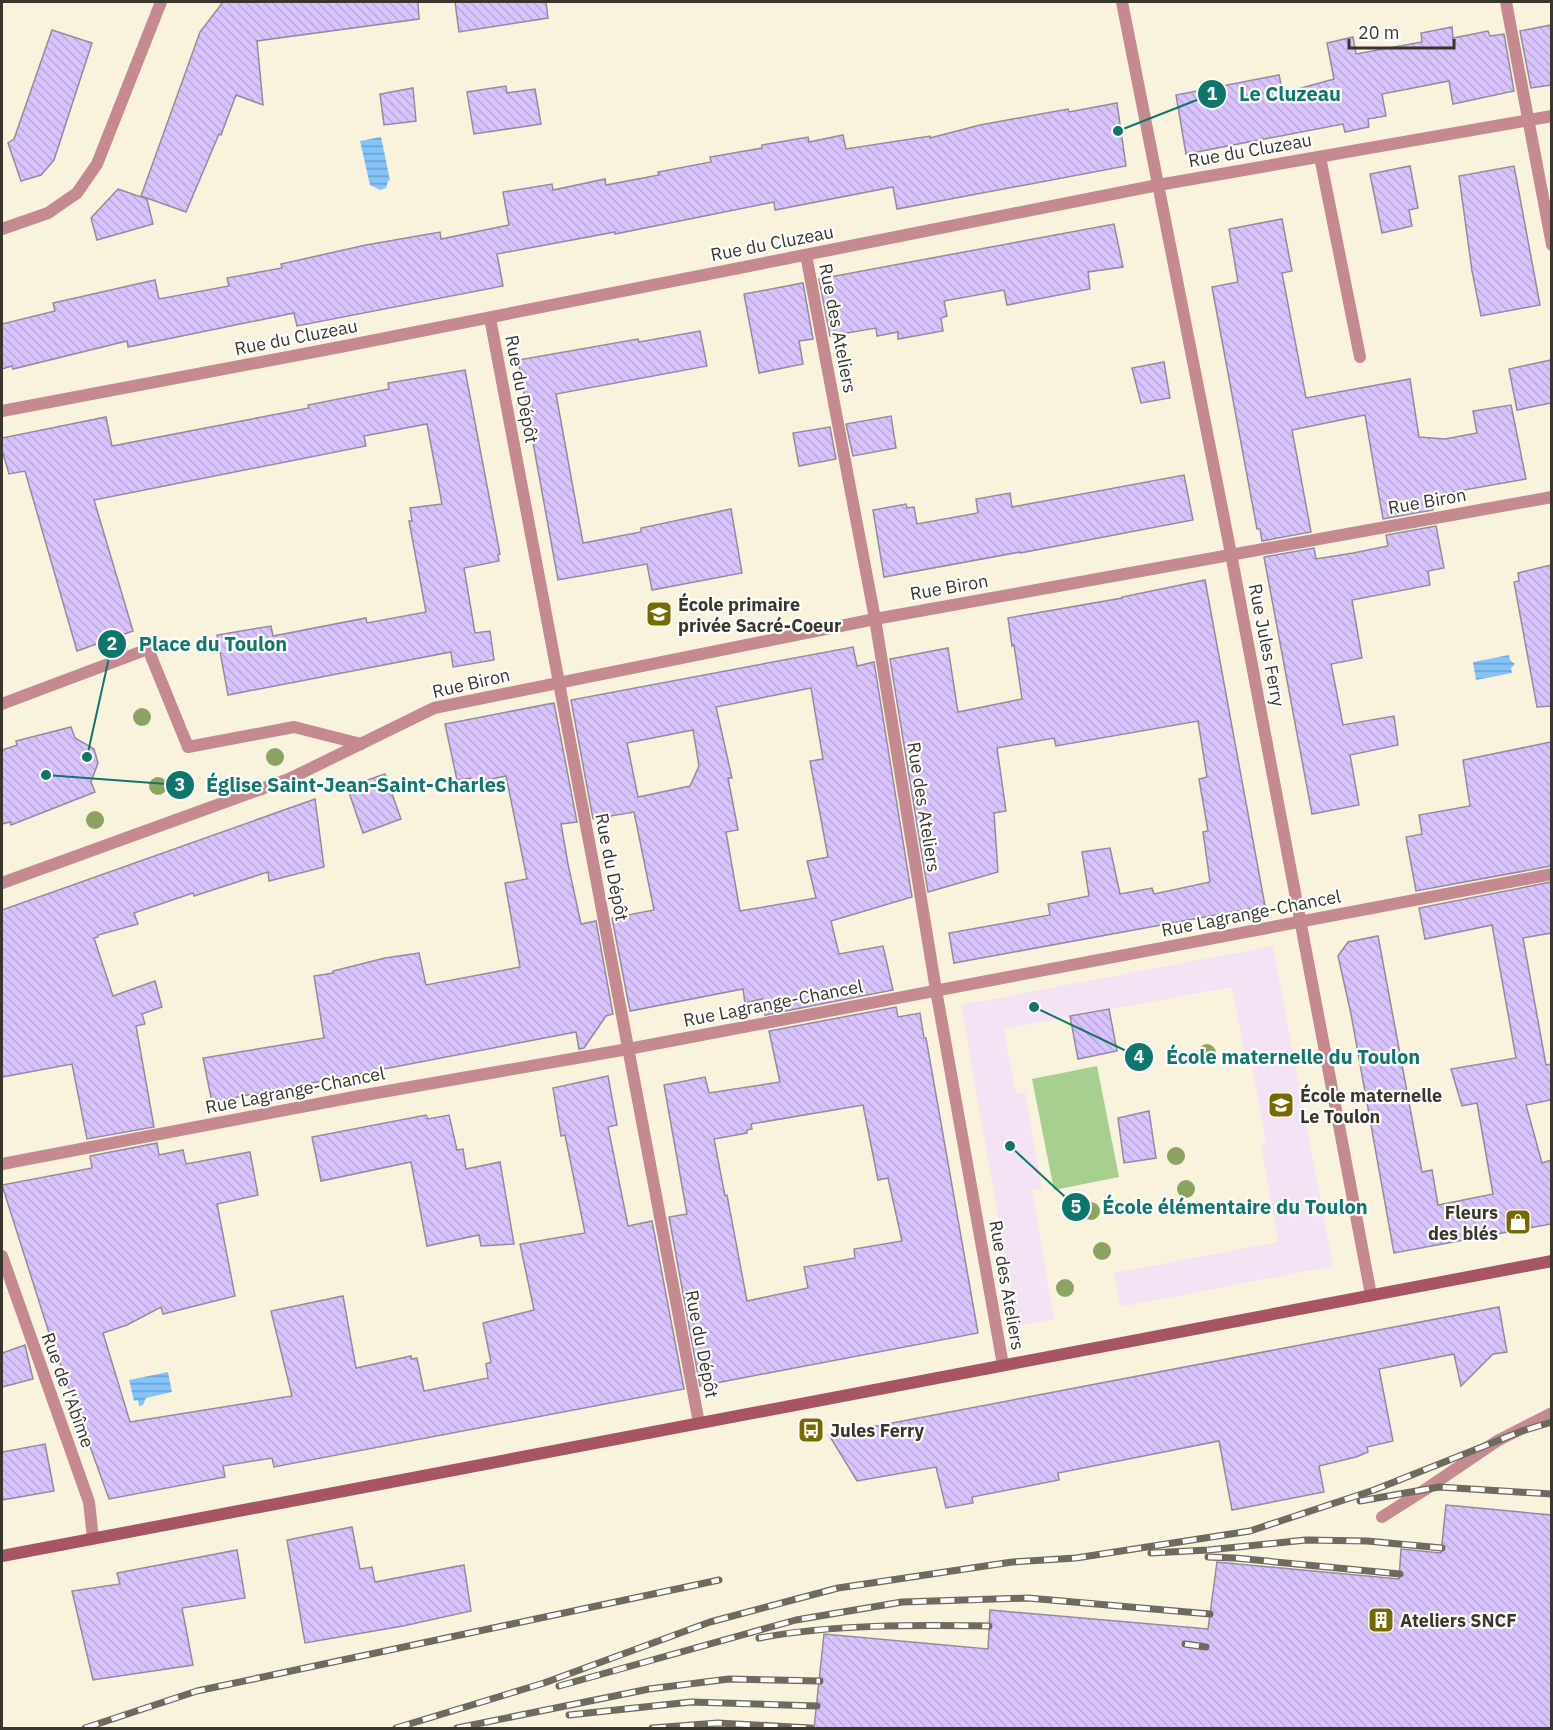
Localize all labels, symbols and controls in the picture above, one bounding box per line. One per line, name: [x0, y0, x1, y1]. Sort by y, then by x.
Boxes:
scale bar: [1349, 12, 1454, 50]
text: 20 m: [1358, 21, 1400, 44]
callout: Le Cluzeau: [1197, 75, 1353, 113]
text: Le Cluzeau: [1239, 80, 1341, 107]
text: 1: [1207, 82, 1218, 105]
street label: Rue du Cluzeau: [1186, 128, 1314, 172]
street label: Rue du Cluzeau: [708, 220, 836, 266]
street label: Rue des Ateliers: [814, 261, 862, 395]
street label: Rue du Cluzeau: [232, 314, 360, 360]
street label: Rue du Dépôt: [500, 333, 544, 445]
street label: Rue Biron: [1386, 483, 1468, 519]
street label: Rue Biron: [908, 569, 990, 605]
street label: Rue Jules Ferry: [1244, 581, 1290, 709]
place label: École primaire privée Sacré-Coeur: [678, 592, 841, 637]
school or university icon: École primaire privée Sacré-Coeur: [644, 599, 674, 629]
callout: Place du Toulon: [97, 625, 299, 663]
text: Place du Toulon: [139, 630, 287, 657]
text: 2: [107, 632, 117, 655]
street label: Rue Biron: [430, 663, 512, 703]
street label: Rue des Ateliers: [902, 740, 946, 874]
callout: Église Saint-Jean-Saint-Charles: [165, 766, 518, 804]
text: Église Saint-Jean-Saint-Charles: [206, 771, 506, 798]
text: 3: [175, 773, 185, 796]
street label: Rue du Dépôt: [590, 811, 634, 923]
street label: Rue Lagrange-Chancel: [1159, 884, 1343, 942]
street label: Rue Lagrange-Chancel: [681, 974, 865, 1032]
callout: École maternelle du Toulon: [1124, 1038, 1432, 1076]
text: École maternelle du Toulon: [1166, 1043, 1420, 1070]
text: 4: [1134, 1045, 1145, 1068]
street label: Rue Lagrange-Chancel: [203, 1061, 387, 1119]
place label: École maternelle Le Toulon: [1300, 1083, 1442, 1128]
school or university icon: École maternelle Le Toulon: [1266, 1090, 1296, 1120]
callout: École élémentaire du Toulon: [1061, 1188, 1380, 1226]
text: École élémentaire du Toulon: [1102, 1193, 1368, 1220]
text: 5: [1071, 1195, 1082, 1218]
place label: Fleurs des blés: [1428, 1201, 1498, 1245]
shop icon: Fleurs des blés: [1503, 1207, 1533, 1237]
street label: Rue des Ateliers: [984, 1218, 1030, 1352]
street label: Rue du Dépôt: [680, 1288, 724, 1400]
street label: Rue de l'Abîme: [37, 1329, 100, 1451]
bus stop icon: Jules Ferry: [796, 1415, 826, 1445]
place label: Jules Ferry: [830, 1419, 924, 1442]
building icon: Ateliers SNCF: [1366, 1605, 1396, 1635]
place label: Ateliers SNCF: [1400, 1609, 1517, 1632]

